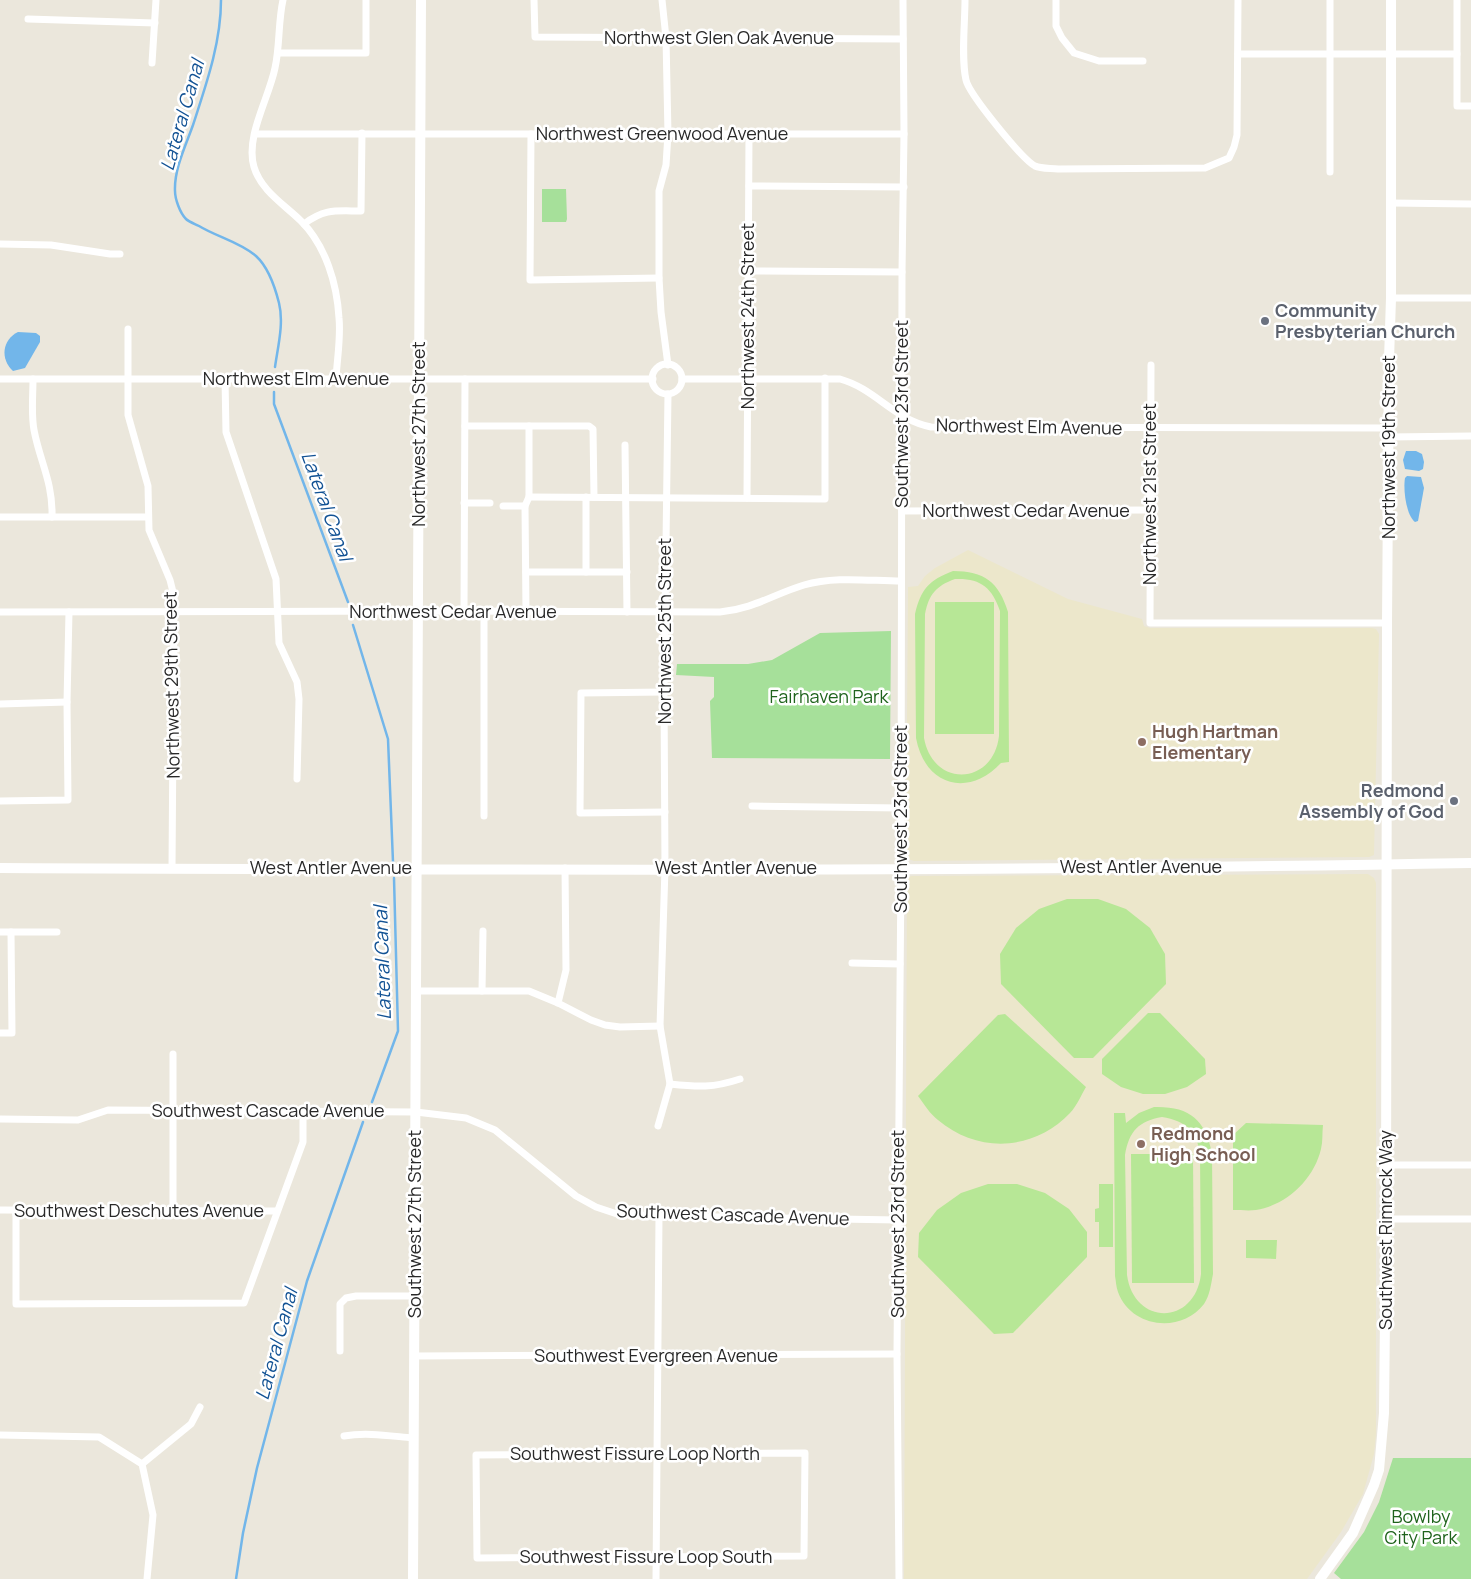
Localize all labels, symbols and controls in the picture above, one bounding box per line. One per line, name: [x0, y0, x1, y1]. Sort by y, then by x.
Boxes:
street label: Northwest Glen Oak Avenue: [604, 25, 834, 49]
water label: Lateral Canal: [154, 54, 211, 174]
street label: Northwest Greenwood Avenue: [536, 121, 788, 145]
street label: Northwest 24th Street: [735, 223, 759, 409]
place label: Community Presbyterian Church: [1275, 298, 1455, 343]
marker: Community Presbyterian Church: [1259, 315, 1271, 327]
street label: Southwest 23rd Street: [889, 320, 913, 508]
street label: Northwest 27th Street: [406, 341, 430, 527]
street label: Northwest 19th Street: [1376, 355, 1400, 539]
street label: Northwest Elm Avenue: [203, 366, 389, 390]
street label: Northwest 21st Street: [1137, 403, 1161, 585]
street label: Northwest Elm Avenue: [936, 412, 1122, 440]
water label: Lateral Canal: [295, 448, 360, 567]
street label: Northwest Cedar Avenue: [922, 498, 1130, 522]
street label: Northwest 25th Street: [652, 538, 676, 724]
street label: Northwest 29th Street: [157, 591, 185, 779]
street label: Northwest Cedar Avenue: [349, 599, 557, 623]
park label: Fairhaven Park: [770, 684, 890, 708]
place label: Hugh Hartman Elementary: [1152, 719, 1278, 764]
street label: Southwest 23rd Street: [888, 725, 912, 913]
marker: Hugh Hartman Elementary: [1136, 736, 1148, 748]
place label: Redmond Assembly of God: [1299, 778, 1444, 823]
marker: Redmond Assembly of God: [1448, 795, 1460, 807]
street label: West Antler Avenue: [1060, 854, 1222, 878]
street label: West Antler Avenue: [250, 855, 412, 879]
street label: West Antler Avenue: [655, 855, 817, 879]
water label: Lateral Canal: [367, 903, 397, 1021]
street label: Southwest Cascade Avenue: [151, 1098, 385, 1122]
place label: Redmond High School: [1151, 1121, 1256, 1166]
street label: Southwest 27th Street: [402, 1130, 426, 1318]
street label: Southwest 23rd Street: [885, 1130, 909, 1318]
street label: Southwest Rimrock Way: [1373, 1130, 1397, 1330]
marker: Redmond High School: [1135, 1138, 1147, 1150]
street label: Southwest Deschutes Avenue: [14, 1198, 264, 1222]
street label: Southwest Cascade Avenue: [616, 1198, 850, 1230]
water label: Lateral Canal: [249, 1283, 304, 1403]
street label: Southwest Evergreen Avenue: [534, 1343, 778, 1367]
street label: Southwest Fissure Loop North: [510, 1441, 760, 1465]
park label: Bowlby City Park: [1385, 1504, 1459, 1549]
street label: Southwest Fissure Loop South: [520, 1544, 772, 1568]

